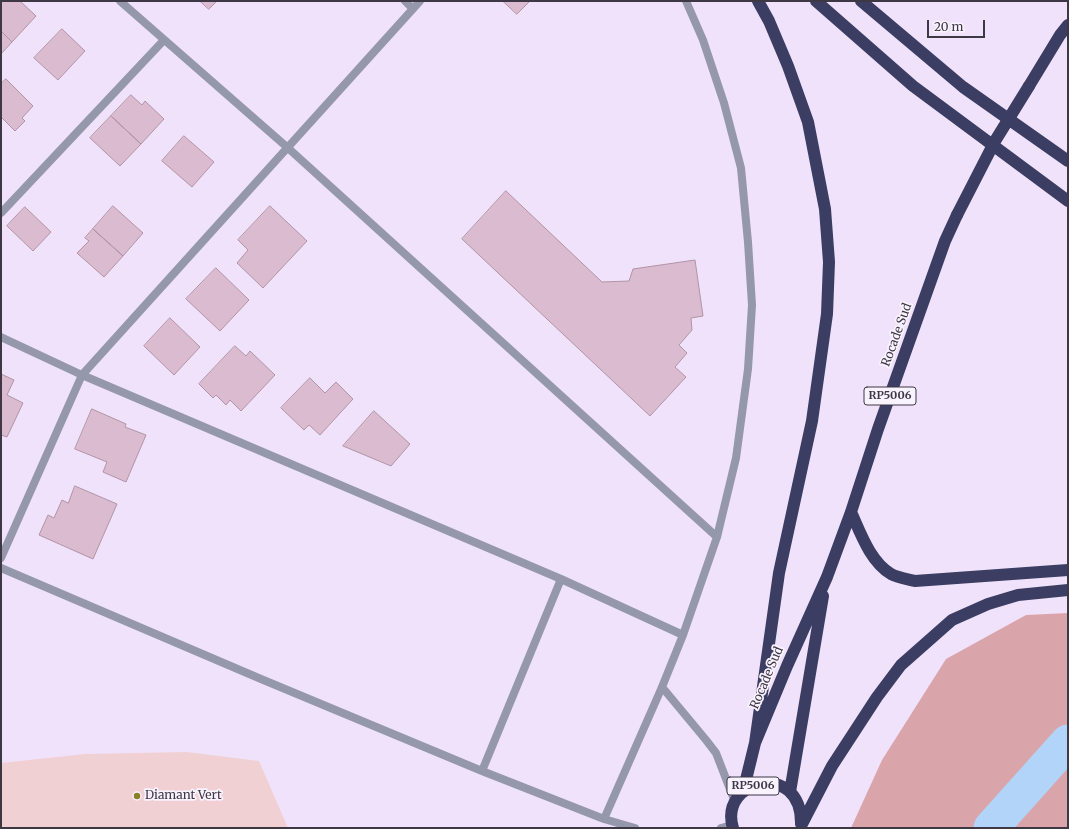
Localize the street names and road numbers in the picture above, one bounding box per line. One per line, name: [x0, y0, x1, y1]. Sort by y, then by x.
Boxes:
street label: Rocade Sud: [879, 301, 915, 369]
road number: RP5006: [864, 387, 916, 405]
street label: Rocade Sud: [747, 645, 787, 711]
road number: RP5006: [727, 777, 779, 795]

